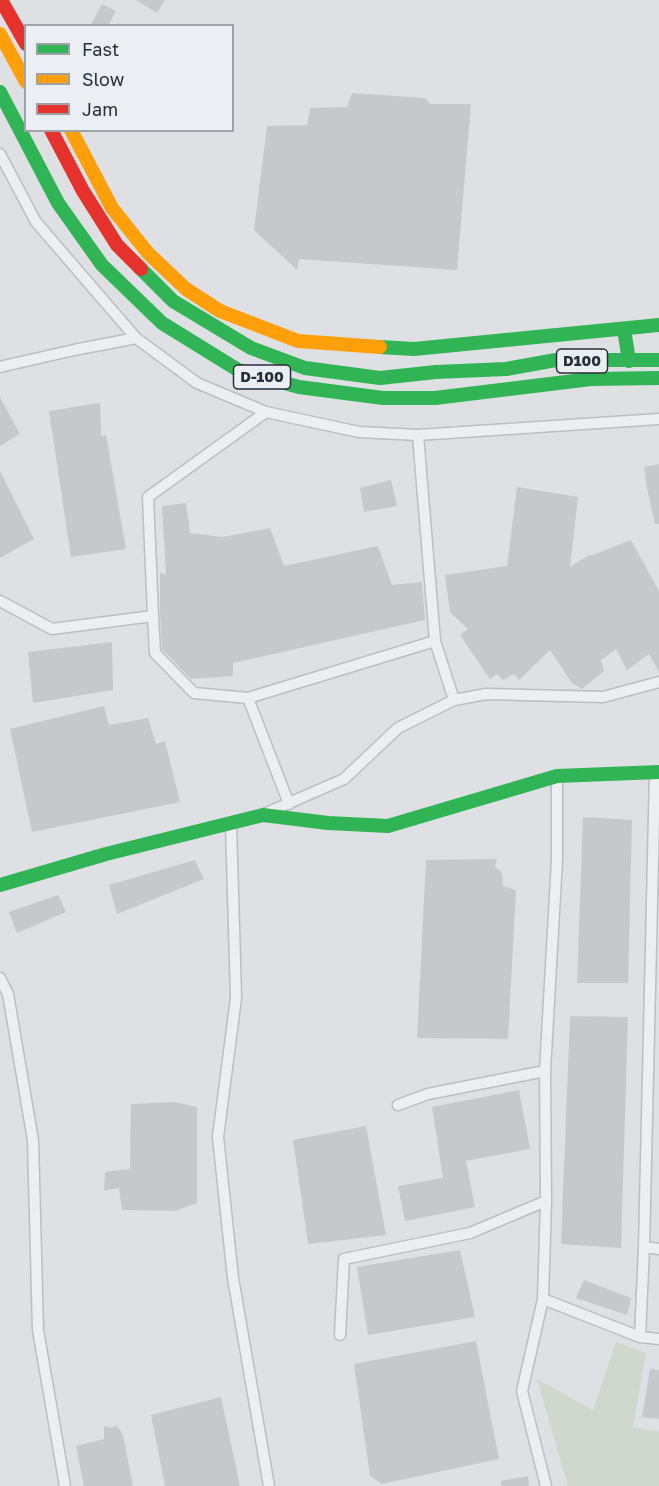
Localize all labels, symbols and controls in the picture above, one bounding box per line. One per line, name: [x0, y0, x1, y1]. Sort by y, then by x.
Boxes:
legend: [24, 24, 234, 132]
text: Fast: [82, 38, 119, 60]
text: Slow: [82, 68, 124, 90]
text: Jam: [82, 98, 118, 120]
road number: D100: [556, 349, 608, 373]
road number: D-100: [234, 365, 290, 389]

